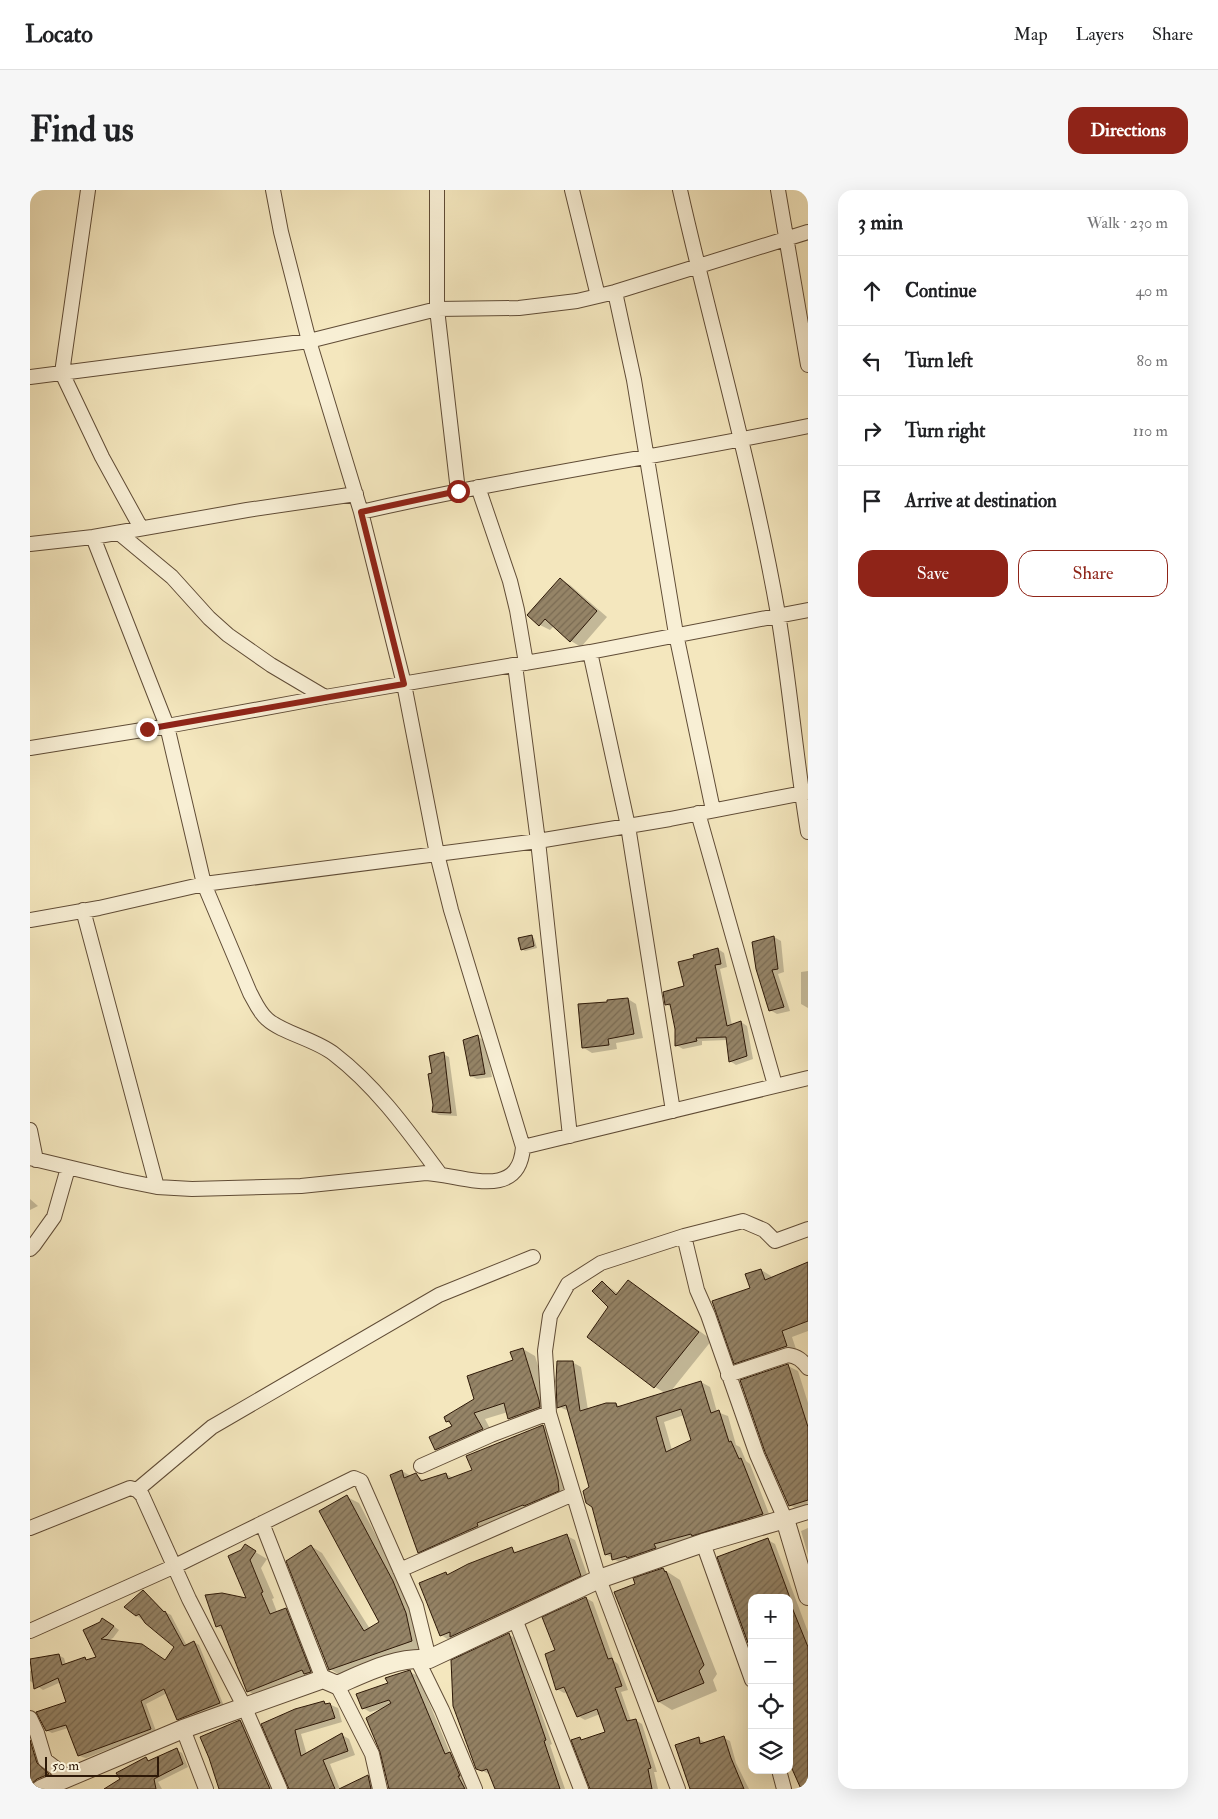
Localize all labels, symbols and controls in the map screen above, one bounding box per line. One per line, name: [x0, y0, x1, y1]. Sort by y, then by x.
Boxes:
text: Locato: [25, 19, 93, 50]
text: Map: [1014, 23, 1048, 46]
text: Layers: [1076, 23, 1124, 46]
text: Share: [1152, 23, 1193, 46]
button: Directions: [1068, 107, 1188, 154]
text: Find us: [30, 108, 134, 152]
text: 3 min: [858, 209, 903, 236]
text: Walk · 230 m: [1087, 213, 1168, 233]
icon: ahead: [858, 277, 886, 305]
text: Continue: [905, 279, 976, 303]
text: 40 m: [1135, 281, 1168, 301]
icon: left: [858, 347, 886, 375]
text: Turn left: [905, 349, 973, 373]
text: 80 m: [1137, 351, 1168, 371]
icon: right: [858, 417, 886, 445]
text: Turn right: [905, 419, 985, 443]
text: 110 m: [1133, 421, 1168, 441]
route start: [447, 480, 470, 503]
icon: arrive: [858, 487, 886, 515]
text: Arrive at destination: [905, 489, 1057, 513]
button: Save: [858, 550, 1008, 597]
button: Share: [1018, 550, 1168, 597]
route end: [136, 718, 159, 741]
map controls: [748, 1594, 793, 1774]
button: +: [748, 1594, 793, 1639]
button: −: [748, 1639, 793, 1684]
button: locate: [748, 1684, 793, 1729]
button: layers: [748, 1729, 793, 1774]
scale bar: [45, 1754, 159, 1777]
text: 50 m: [52, 1757, 79, 1774]

